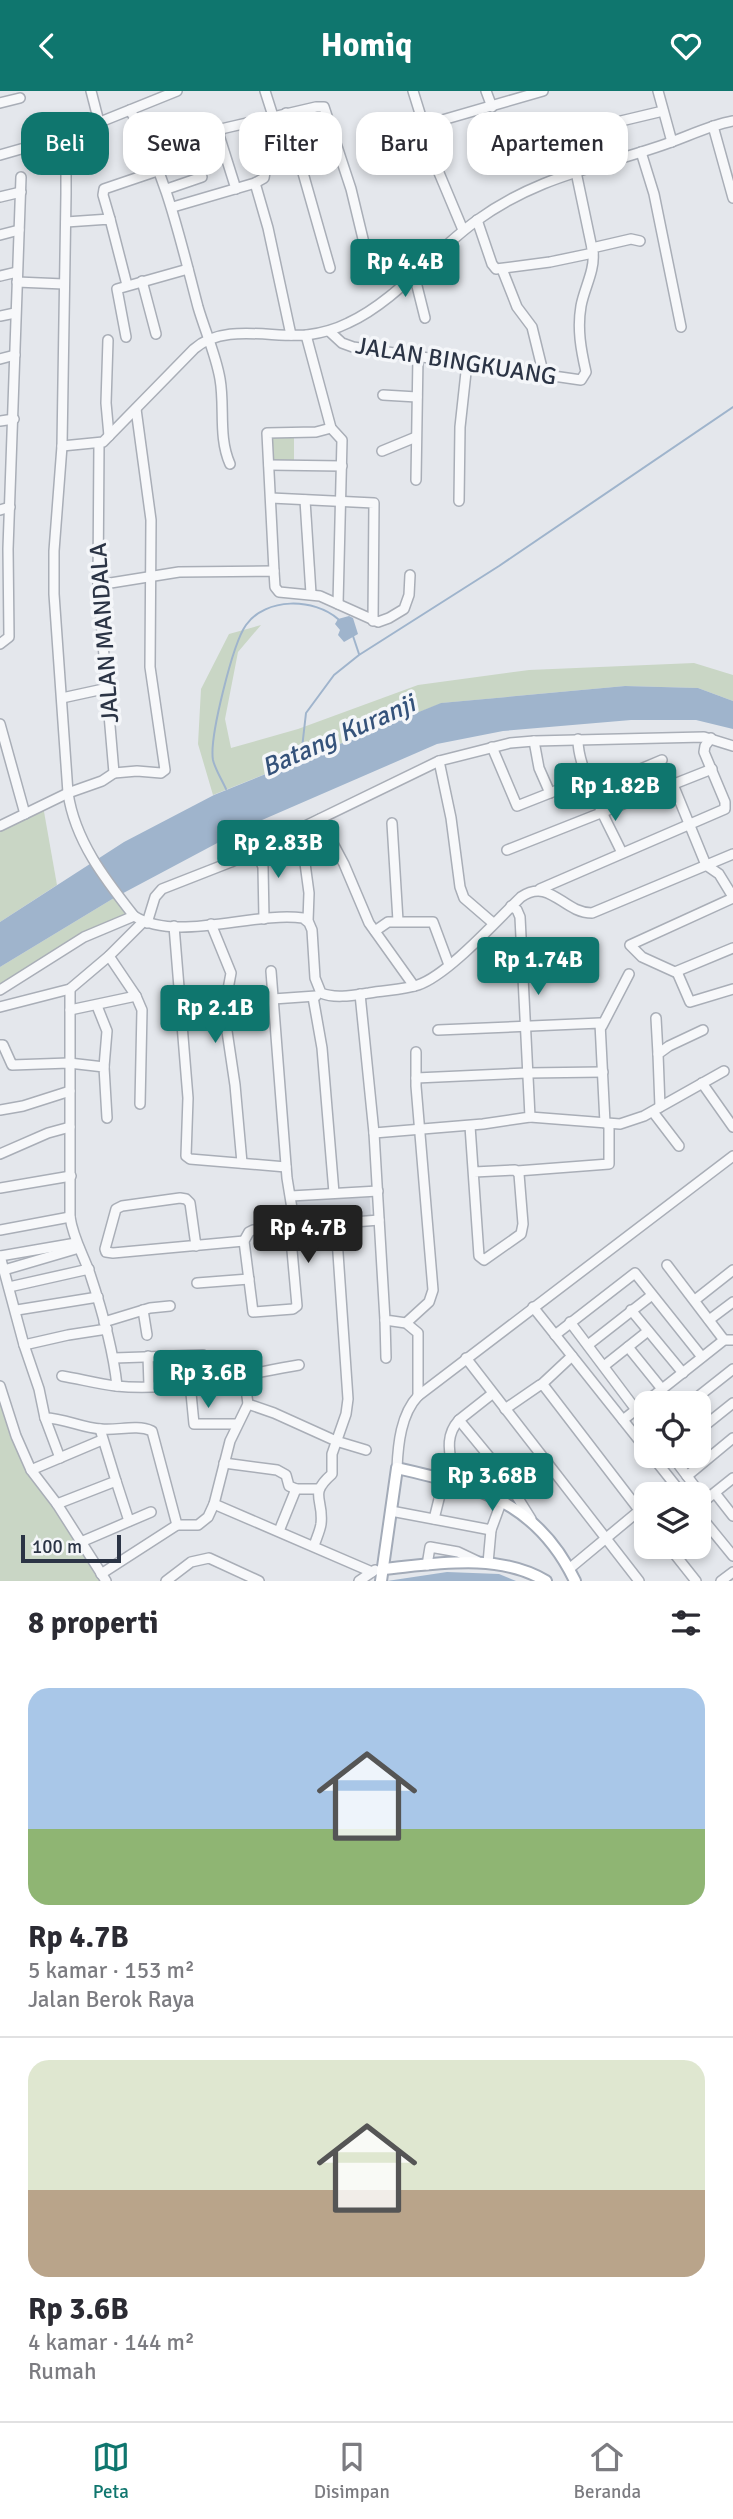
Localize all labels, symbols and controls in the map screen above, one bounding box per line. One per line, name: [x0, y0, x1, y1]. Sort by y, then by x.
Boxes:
text: Homiq: [321, 26, 412, 65]
icon: back: [28, 27, 66, 65]
icon: heart: [667, 27, 705, 65]
chip: Beli: [21, 112, 109, 175]
chip: Sewa: [123, 112, 225, 175]
chip: Filter: [239, 112, 342, 175]
chip: Baru: [356, 112, 453, 175]
chip: Apartemen: [467, 112, 628, 175]
pin: Rp 4.4B: [340, 239, 470, 299]
text: Rp 4.4B: [366, 247, 444, 276]
street label: JALAN BINGKUANG: [353, 330, 559, 392]
street label: JALAN MANDALA: [83, 541, 125, 724]
water label: Batang Kuranji: [257, 687, 423, 784]
pin: Rp 1.82B: [543, 763, 687, 823]
text: Rp 1.82B: [570, 771, 660, 800]
pin: Rp 2.83B: [206, 821, 350, 880]
text: Rp 2.83B: [233, 828, 323, 857]
pin: Rp 1.74B: [466, 937, 610, 997]
text: Rp 1.74B: [493, 945, 583, 974]
pin: Rp 2.1B: [150, 985, 280, 1045]
text: Rp 2.1B: [176, 993, 254, 1022]
pin: Rp 4.7B: [243, 1205, 373, 1265]
text: Rp 4.7B: [269, 1213, 347, 1242]
pin: Rp 3.6B: [143, 1351, 273, 1410]
text: Rp 3.6B: [169, 1358, 247, 1387]
map controls: [634, 1391, 711, 1559]
button: locate: [634, 1391, 711, 1468]
pin: Rp 3.68B: [420, 1453, 564, 1513]
text: Rp 3.68B: [447, 1461, 537, 1490]
button: layers: [634, 1482, 711, 1559]
scale bar: [21, 1532, 121, 1564]
text: 100 m: [32, 1535, 82, 1559]
icon: filters: [667, 1604, 705, 1642]
text: 8 properti: [28, 1605, 158, 1642]
icon: home: [304, 1733, 430, 1859]
text: Rp 4.7B: [28, 1919, 129, 1956]
text: 5 kamar · 153 m²: [28, 1956, 195, 1985]
text: Jalan Berok Raya: [28, 1985, 195, 2014]
icon: home: [304, 2105, 430, 2231]
text: Rp 3.6B: [28, 2291, 129, 2328]
text: 4 kamar · 144 m²: [28, 2328, 195, 2357]
text: Rumah: [28, 2357, 96, 2386]
tab: Peta: [92, 2438, 130, 2504]
tab: Disimpan: [314, 2438, 390, 2504]
tab: Beranda: [574, 2438, 641, 2504]

